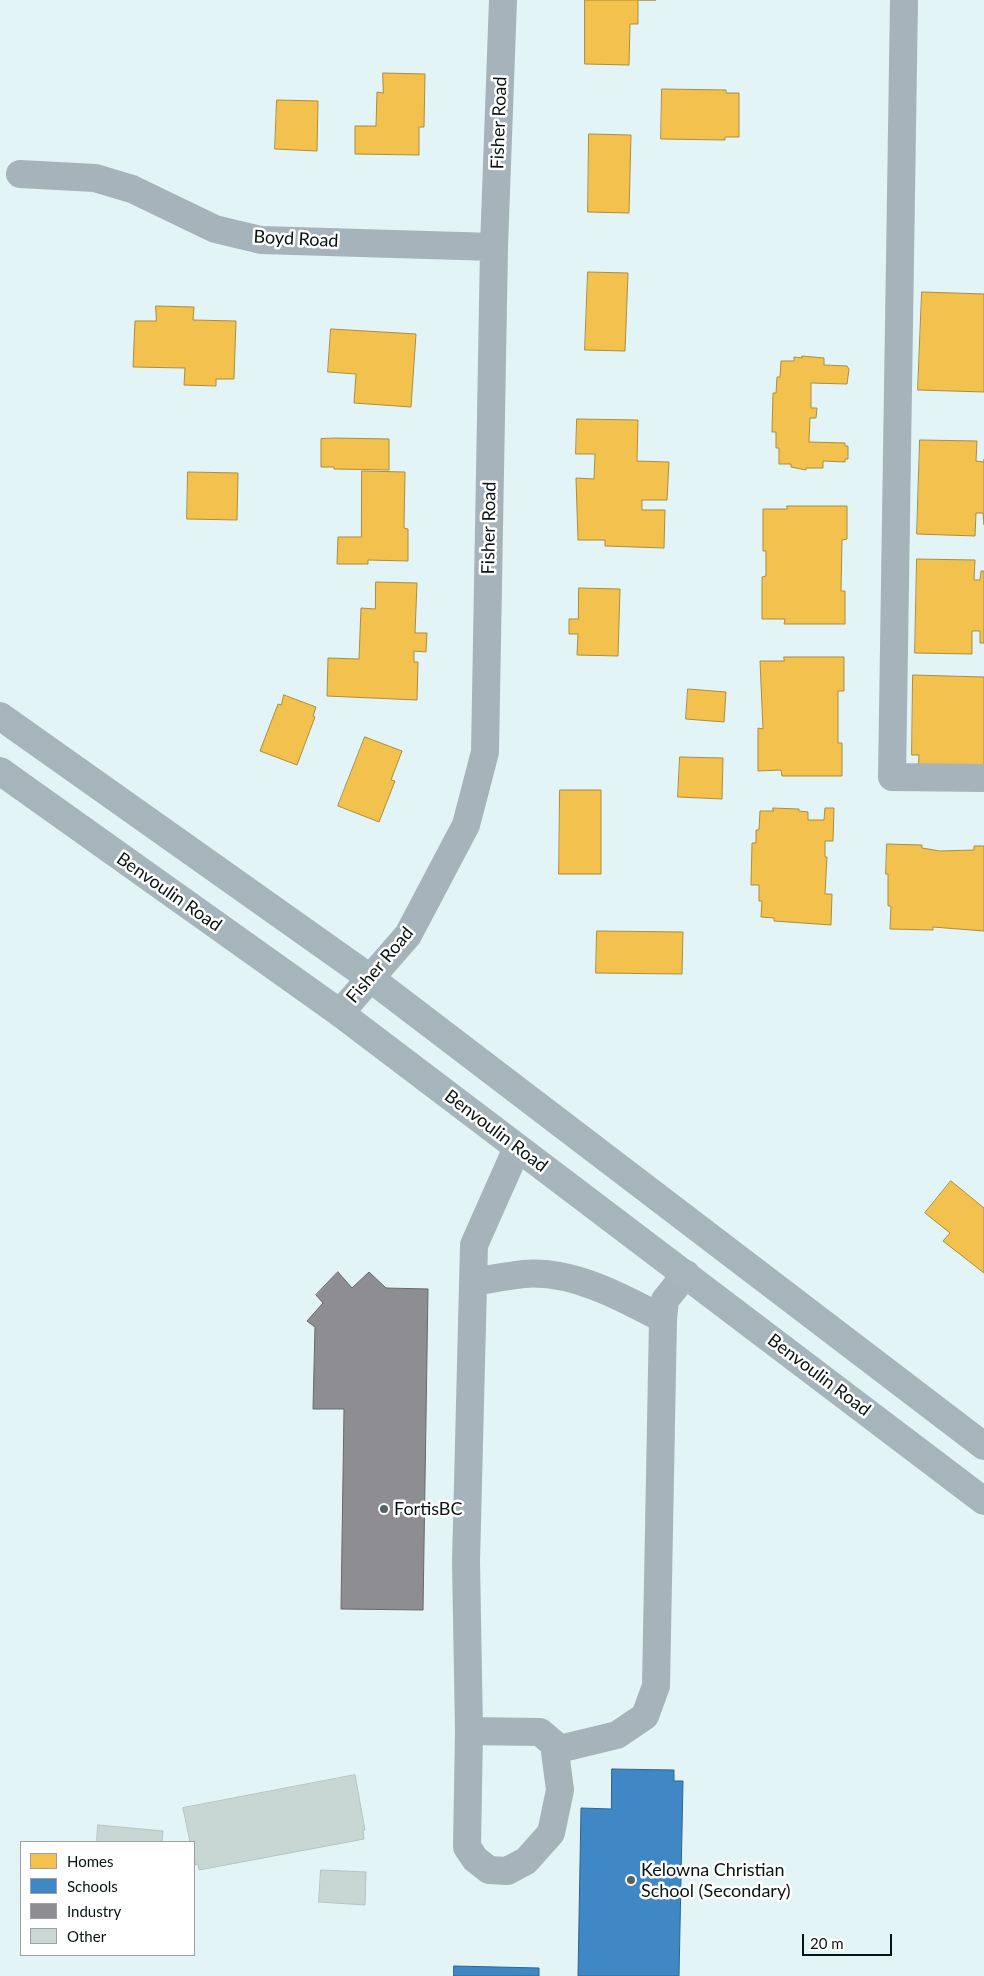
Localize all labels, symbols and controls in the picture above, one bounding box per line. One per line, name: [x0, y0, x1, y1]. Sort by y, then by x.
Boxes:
street label: Fisher Road: [487, 76, 511, 170]
street label: Boyd Road: [253, 226, 339, 252]
street label: Fisher Road: [477, 481, 501, 575]
street label: Benvoulin Road: [112, 848, 226, 936]
street label: Fisher Road: [342, 922, 418, 1008]
street label: Benvoulin Road: [440, 1085, 552, 1177]
street label: Benvoulin Road: [763, 1329, 875, 1421]
place label: FortisBC: [394, 1498, 462, 1520]
marker: FortisBC: [378, 1503, 390, 1515]
legend: [20, 1841, 195, 1956]
text: Homes: [67, 1852, 113, 1870]
place label: Kelowna Christian School (Secondary): [641, 1859, 791, 1902]
marker: Kelowna Christian School (Secondary): [625, 1874, 637, 1886]
text: Schools: [67, 1877, 118, 1895]
text: Industry: [67, 1902, 121, 1920]
scale bar: [804, 1924, 894, 1956]
text: Other: [67, 1927, 106, 1945]
text: 20 m: [810, 1934, 844, 1952]

